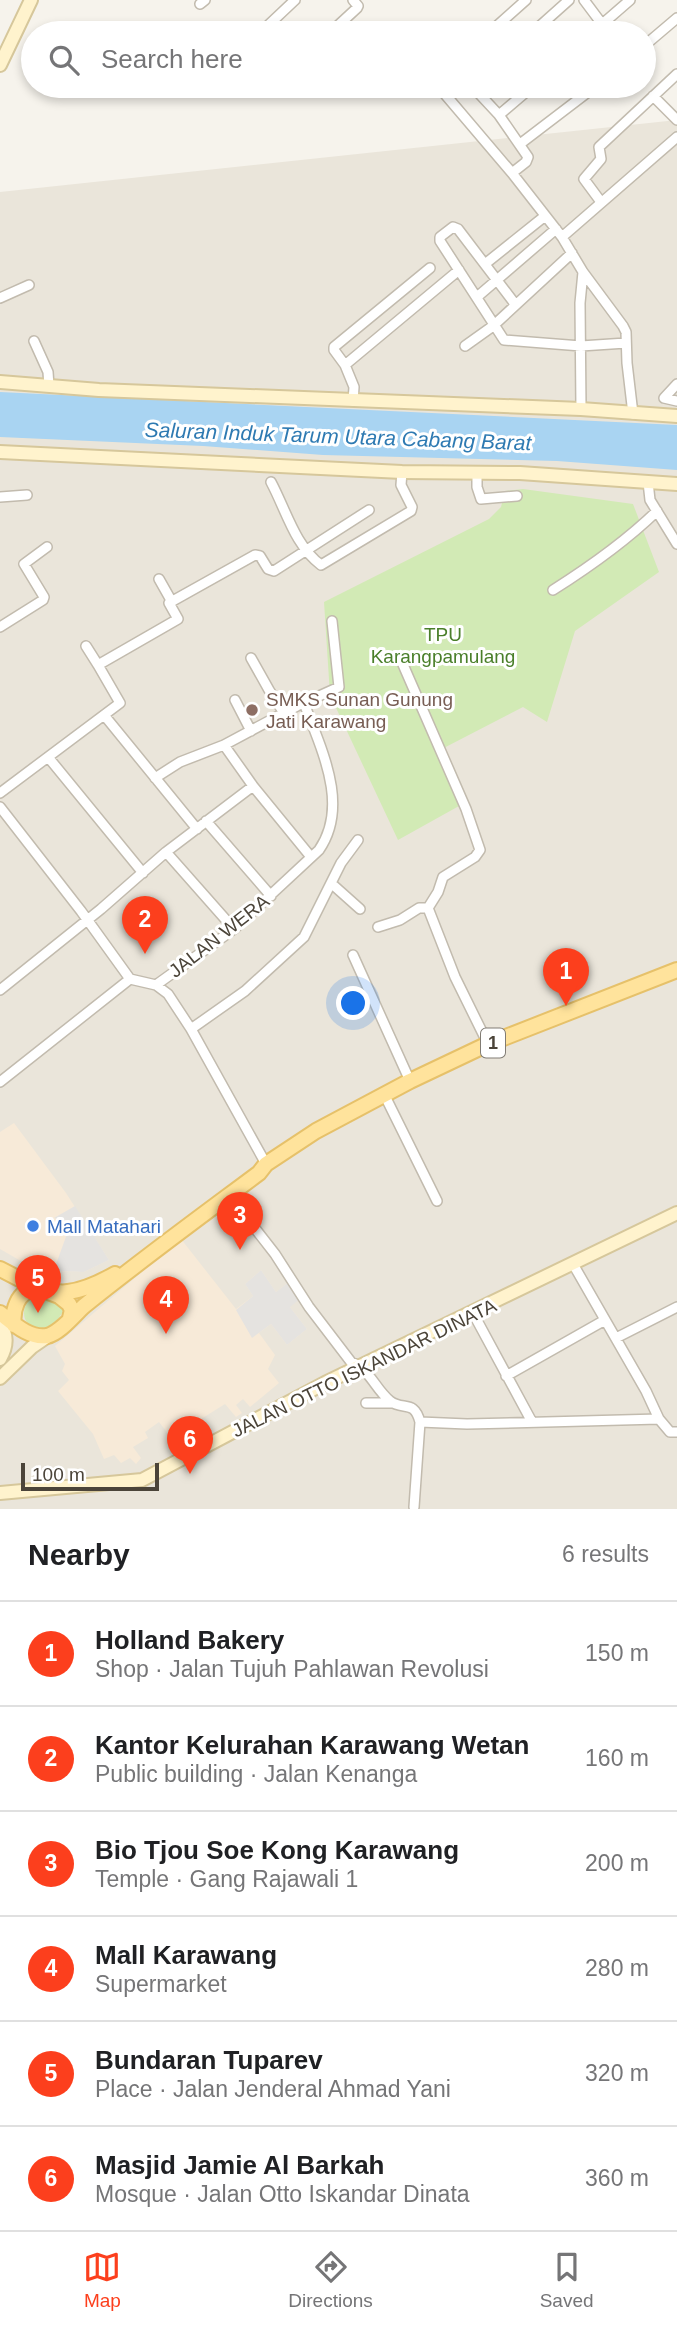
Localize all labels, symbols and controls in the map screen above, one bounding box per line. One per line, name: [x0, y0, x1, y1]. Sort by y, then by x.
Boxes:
search box: [21, 21, 656, 98]
icon: search: [45, 41, 83, 79]
text: Search here: [101, 44, 243, 74]
water label: Saluran Induk Tarum Utara Cabang Barat: [144, 418, 533, 454]
park label: TPU Karangpamulang: [371, 624, 515, 667]
place label: SMKS Sunan Gunung Jati Karawang: [266, 689, 453, 732]
marker: SMKS Sunan Gunung Jati Karawang: [244, 702, 260, 718]
street label: JALAN WERA: [165, 890, 274, 982]
pin: 2: [122, 896, 168, 954]
pin: 1: [543, 948, 589, 1006]
your location: [336, 986, 370, 1020]
road number: 1: [481, 1028, 505, 1058]
pin: 3: [217, 1192, 263, 1250]
place label: Mall Matahari: [47, 1216, 161, 1237]
marker: Mall Matahari: [25, 1218, 41, 1234]
pin: 5: [15, 1255, 61, 1313]
pin: 4: [143, 1276, 189, 1334]
street label: JALAN OTTO ISKANDAR DINATA: [228, 1295, 500, 1441]
pin: 6: [167, 1416, 213, 1474]
scale bar: [21, 1460, 159, 1492]
text: 100 m: [32, 1464, 85, 1485]
text: Nearby: [28, 1538, 130, 1571]
text: 6 results: [562, 1541, 649, 1567]
text: Holland Bakery: [95, 1625, 284, 1655]
text: 1: [45, 1640, 57, 1666]
text: 150 m: [585, 1640, 649, 1666]
text: Shop · Jalan Tujuh Pahlawan Revolusi: [95, 1656, 489, 1682]
text: Kantor Kelurahan Karawang Wetan: [95, 1730, 529, 1760]
text: 2: [45, 1745, 57, 1771]
text: 160 m: [585, 1745, 649, 1771]
text: Public building · Jalan Kenanga: [95, 1761, 417, 1787]
text: Bio Tjou Soe Kong Karawang: [95, 1835, 459, 1865]
text: 3: [45, 1850, 57, 1876]
text: 200 m: [585, 1850, 649, 1876]
text: Temple · Gang Rajawali 1: [95, 1866, 358, 1892]
text: Mall Karawang: [95, 1940, 277, 1970]
text: 4: [45, 1955, 57, 1981]
text: 280 m: [585, 1955, 649, 1981]
text: Supermarket: [95, 1971, 227, 1997]
text: Bundaran Tuparev: [95, 2045, 323, 2075]
text: 5: [45, 2060, 57, 2086]
text: 320 m: [585, 2060, 649, 2086]
text: Place · Jalan Jenderal Ahmad Yani: [95, 2076, 451, 2102]
text: Masjid Jamie Al Barkah: [95, 2150, 385, 2180]
text: 6: [45, 2165, 57, 2191]
text: 360 m: [585, 2165, 649, 2191]
text: Mosque · Jalan Otto Iskandar Dinata: [95, 2181, 470, 2207]
tab: Map: [83, 2248, 121, 2312]
tab: Directions: [288, 2248, 373, 2312]
tab: Saved: [540, 2248, 594, 2312]

